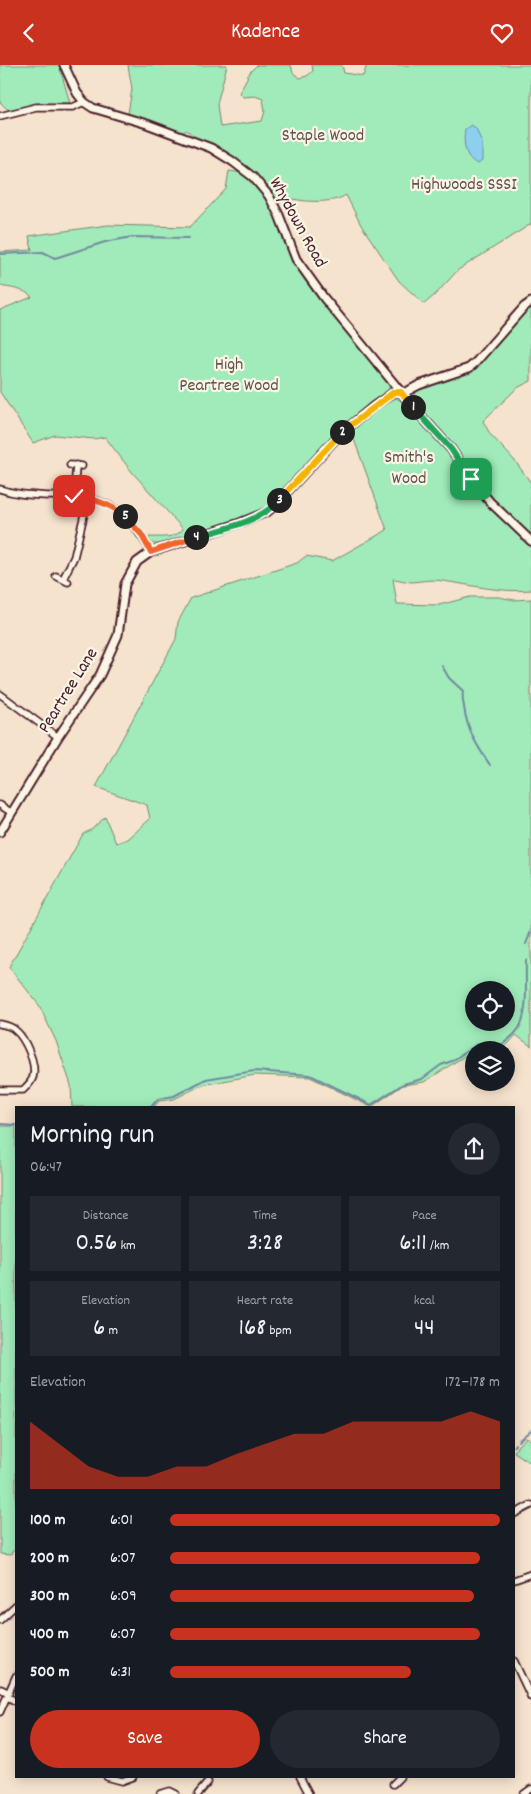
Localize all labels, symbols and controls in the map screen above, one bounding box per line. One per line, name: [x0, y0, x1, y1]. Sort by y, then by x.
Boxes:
text: Kadence: [231, 17, 300, 48]
icon: back: [15, 19, 43, 47]
icon: heart: [488, 19, 516, 47]
park label: Staple Wood: [282, 124, 364, 149]
street label: Whydown Road: [262, 173, 332, 273]
park label: Highwoods SSSI: [411, 173, 517, 198]
park label: High Peartree Wood: [179, 353, 279, 399]
pin: 1: [400, 395, 426, 419]
text: 1: [412, 397, 415, 417]
pin: 2: [330, 419, 354, 445]
text: 2: [339, 422, 346, 442]
park label: Smith's Wood: [384, 446, 434, 492]
pin: [450, 458, 492, 500]
icon: arrive: [457, 465, 485, 493]
pin: [53, 475, 95, 517]
icon: check: [60, 482, 88, 510]
pin: 3: [266, 487, 292, 513]
text: 3: [276, 490, 283, 510]
pin: 5: [112, 503, 138, 529]
text: 5: [122, 506, 129, 526]
pin: 4: [184, 525, 208, 549]
text: 4: [194, 527, 199, 547]
street label: Peartree Lane: [33, 643, 105, 739]
map controls: [465, 981, 515, 1091]
button: locate: [465, 981, 515, 1031]
button: layers: [465, 1041, 515, 1091]
text: Morning run: [30, 1117, 154, 1157]
button: share: [448, 1123, 500, 1175]
text: 06:47: [30, 1156, 62, 1179]
text: Distance: [83, 1206, 129, 1226]
text: Time: [253, 1206, 277, 1226]
text: Pace: [412, 1206, 437, 1226]
text: 0.56: [76, 1226, 117, 1262]
text: 3:28: [247, 1226, 283, 1262]
text: 6:11: [399, 1226, 427, 1262]
text: km: [117, 1236, 136, 1256]
text: /km: [427, 1236, 449, 1256]
text: Elevation: [81, 1291, 130, 1311]
text: Heart rate: [237, 1291, 293, 1311]
text: kcal: [414, 1291, 435, 1311]
text: 6: [93, 1311, 105, 1347]
text: 168: [238, 1311, 266, 1347]
text: 44: [414, 1311, 435, 1347]
text: m: [105, 1321, 118, 1341]
text: bpm: [266, 1321, 292, 1341]
text: Elevation: [30, 1371, 86, 1394]
text: 172–178 m: [445, 1371, 500, 1394]
text: 100 m: [30, 1509, 66, 1532]
text: 6:01: [110, 1509, 133, 1532]
text: 200 m: [30, 1547, 69, 1570]
text: 6:07: [110, 1547, 135, 1570]
text: 300 m: [30, 1585, 69, 1608]
text: 6:09: [110, 1585, 137, 1608]
text: 400 m: [30, 1623, 69, 1646]
text: 6:07: [110, 1623, 135, 1646]
text: 500 m: [30, 1661, 70, 1684]
text: 6:31: [110, 1661, 131, 1684]
button: Save: [30, 1710, 260, 1768]
button: Share: [270, 1710, 500, 1768]

